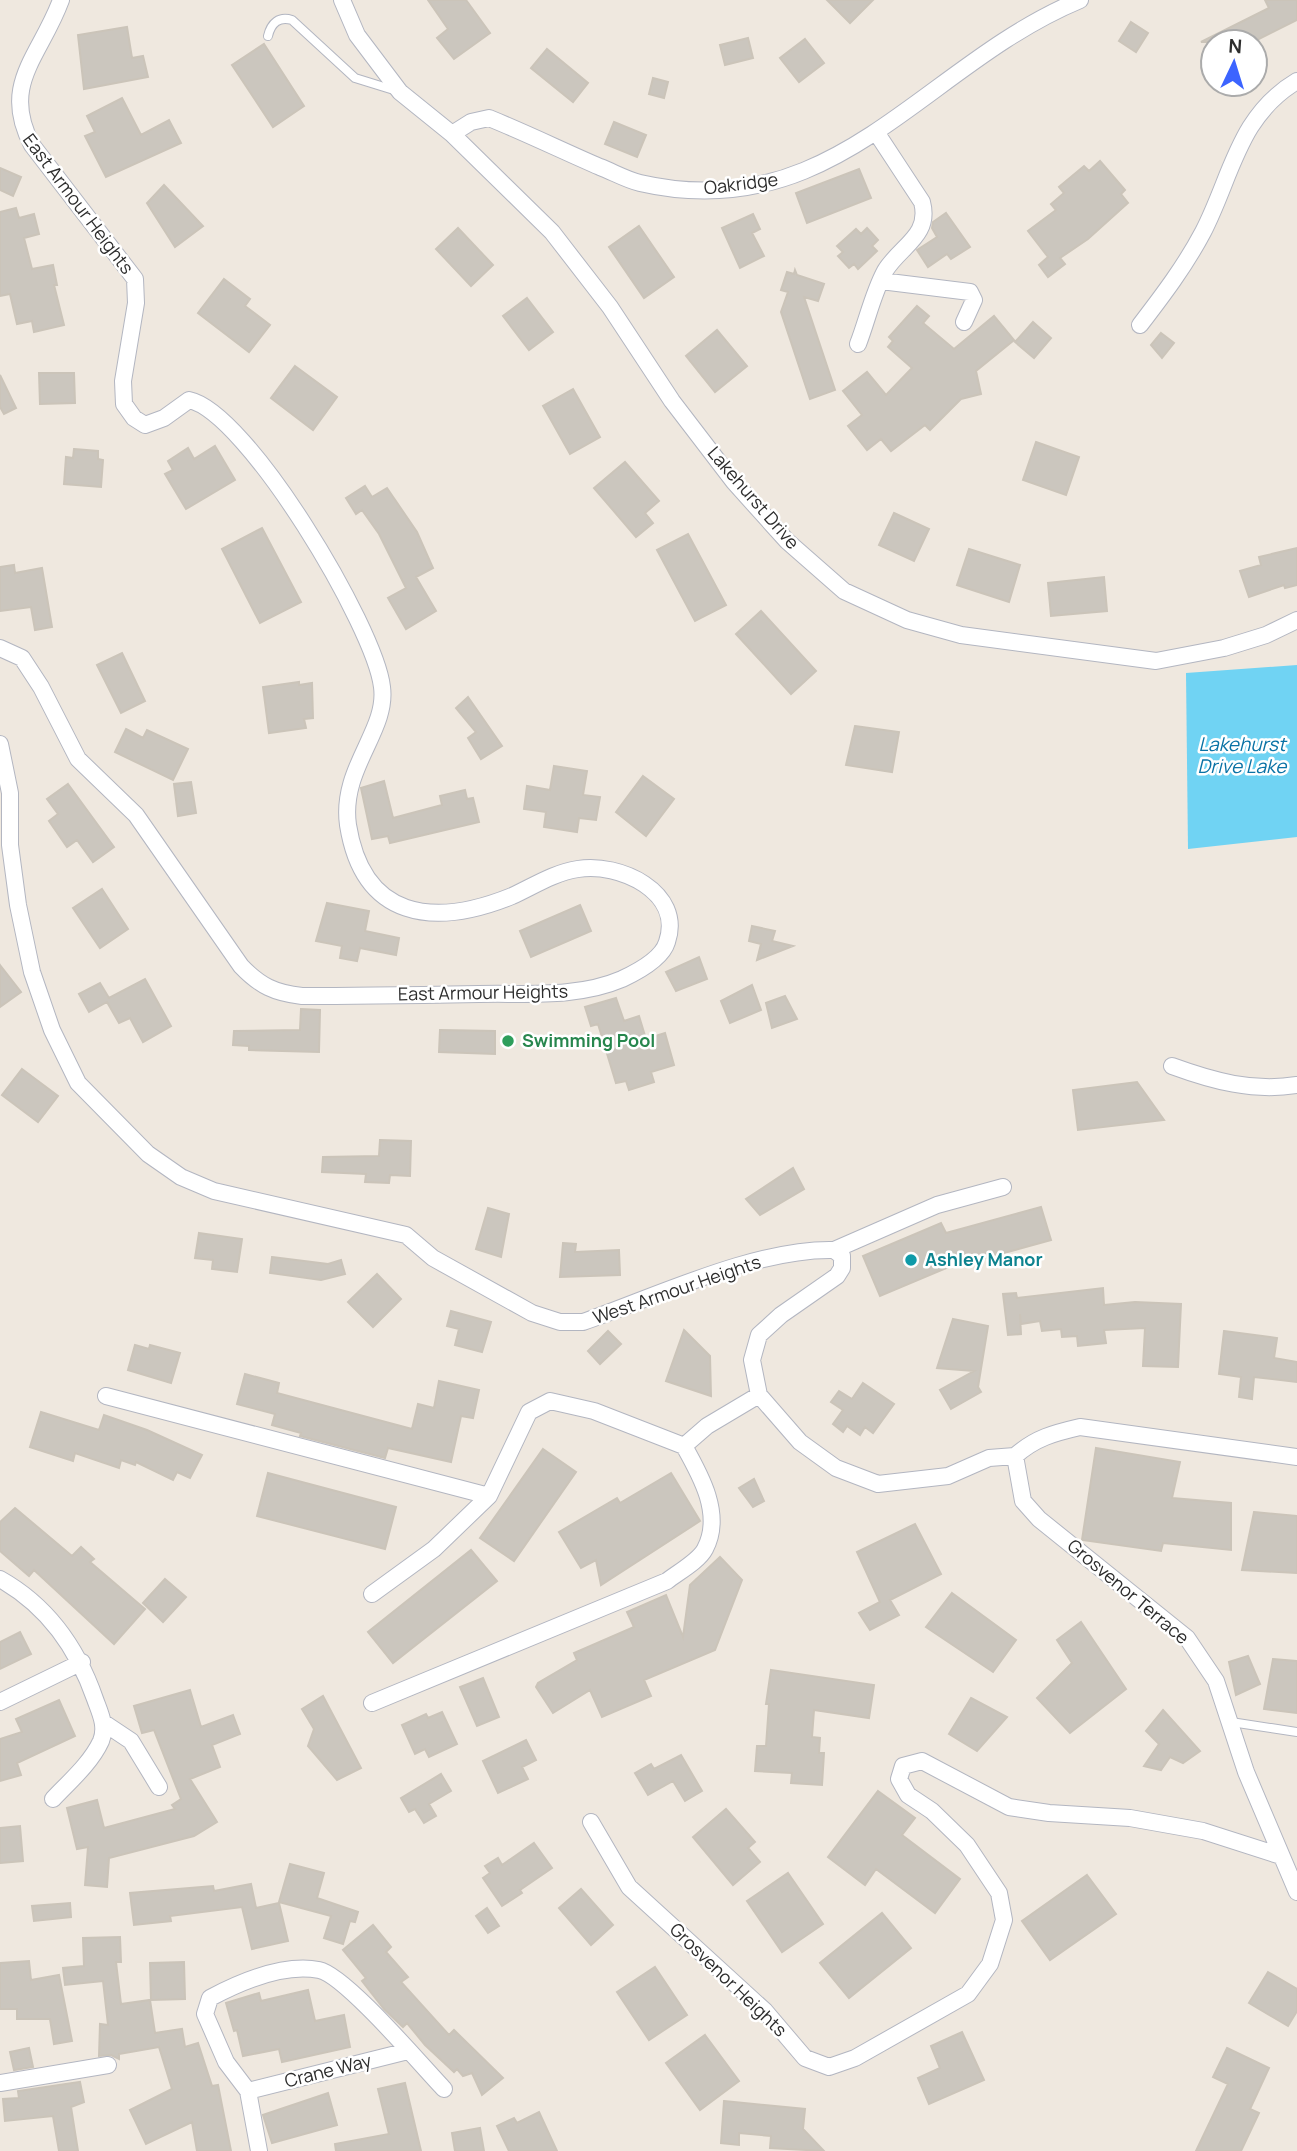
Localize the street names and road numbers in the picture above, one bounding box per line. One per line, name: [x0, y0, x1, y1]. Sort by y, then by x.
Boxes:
street label: East Armour Heights: [18, 128, 140, 279]
street label: Oakridge: [702, 167, 779, 199]
street label: Lakehurst Drive: [703, 441, 805, 554]
street label: East Armour Heights: [398, 979, 568, 1005]
street label: West Armour Heights: [590, 1249, 764, 1329]
street label: Grosvenor Terrace: [1063, 1533, 1194, 1649]
street label: Grosvenor Heights: [665, 1917, 792, 2041]
street label: Crane Way: [282, 2048, 374, 2092]

